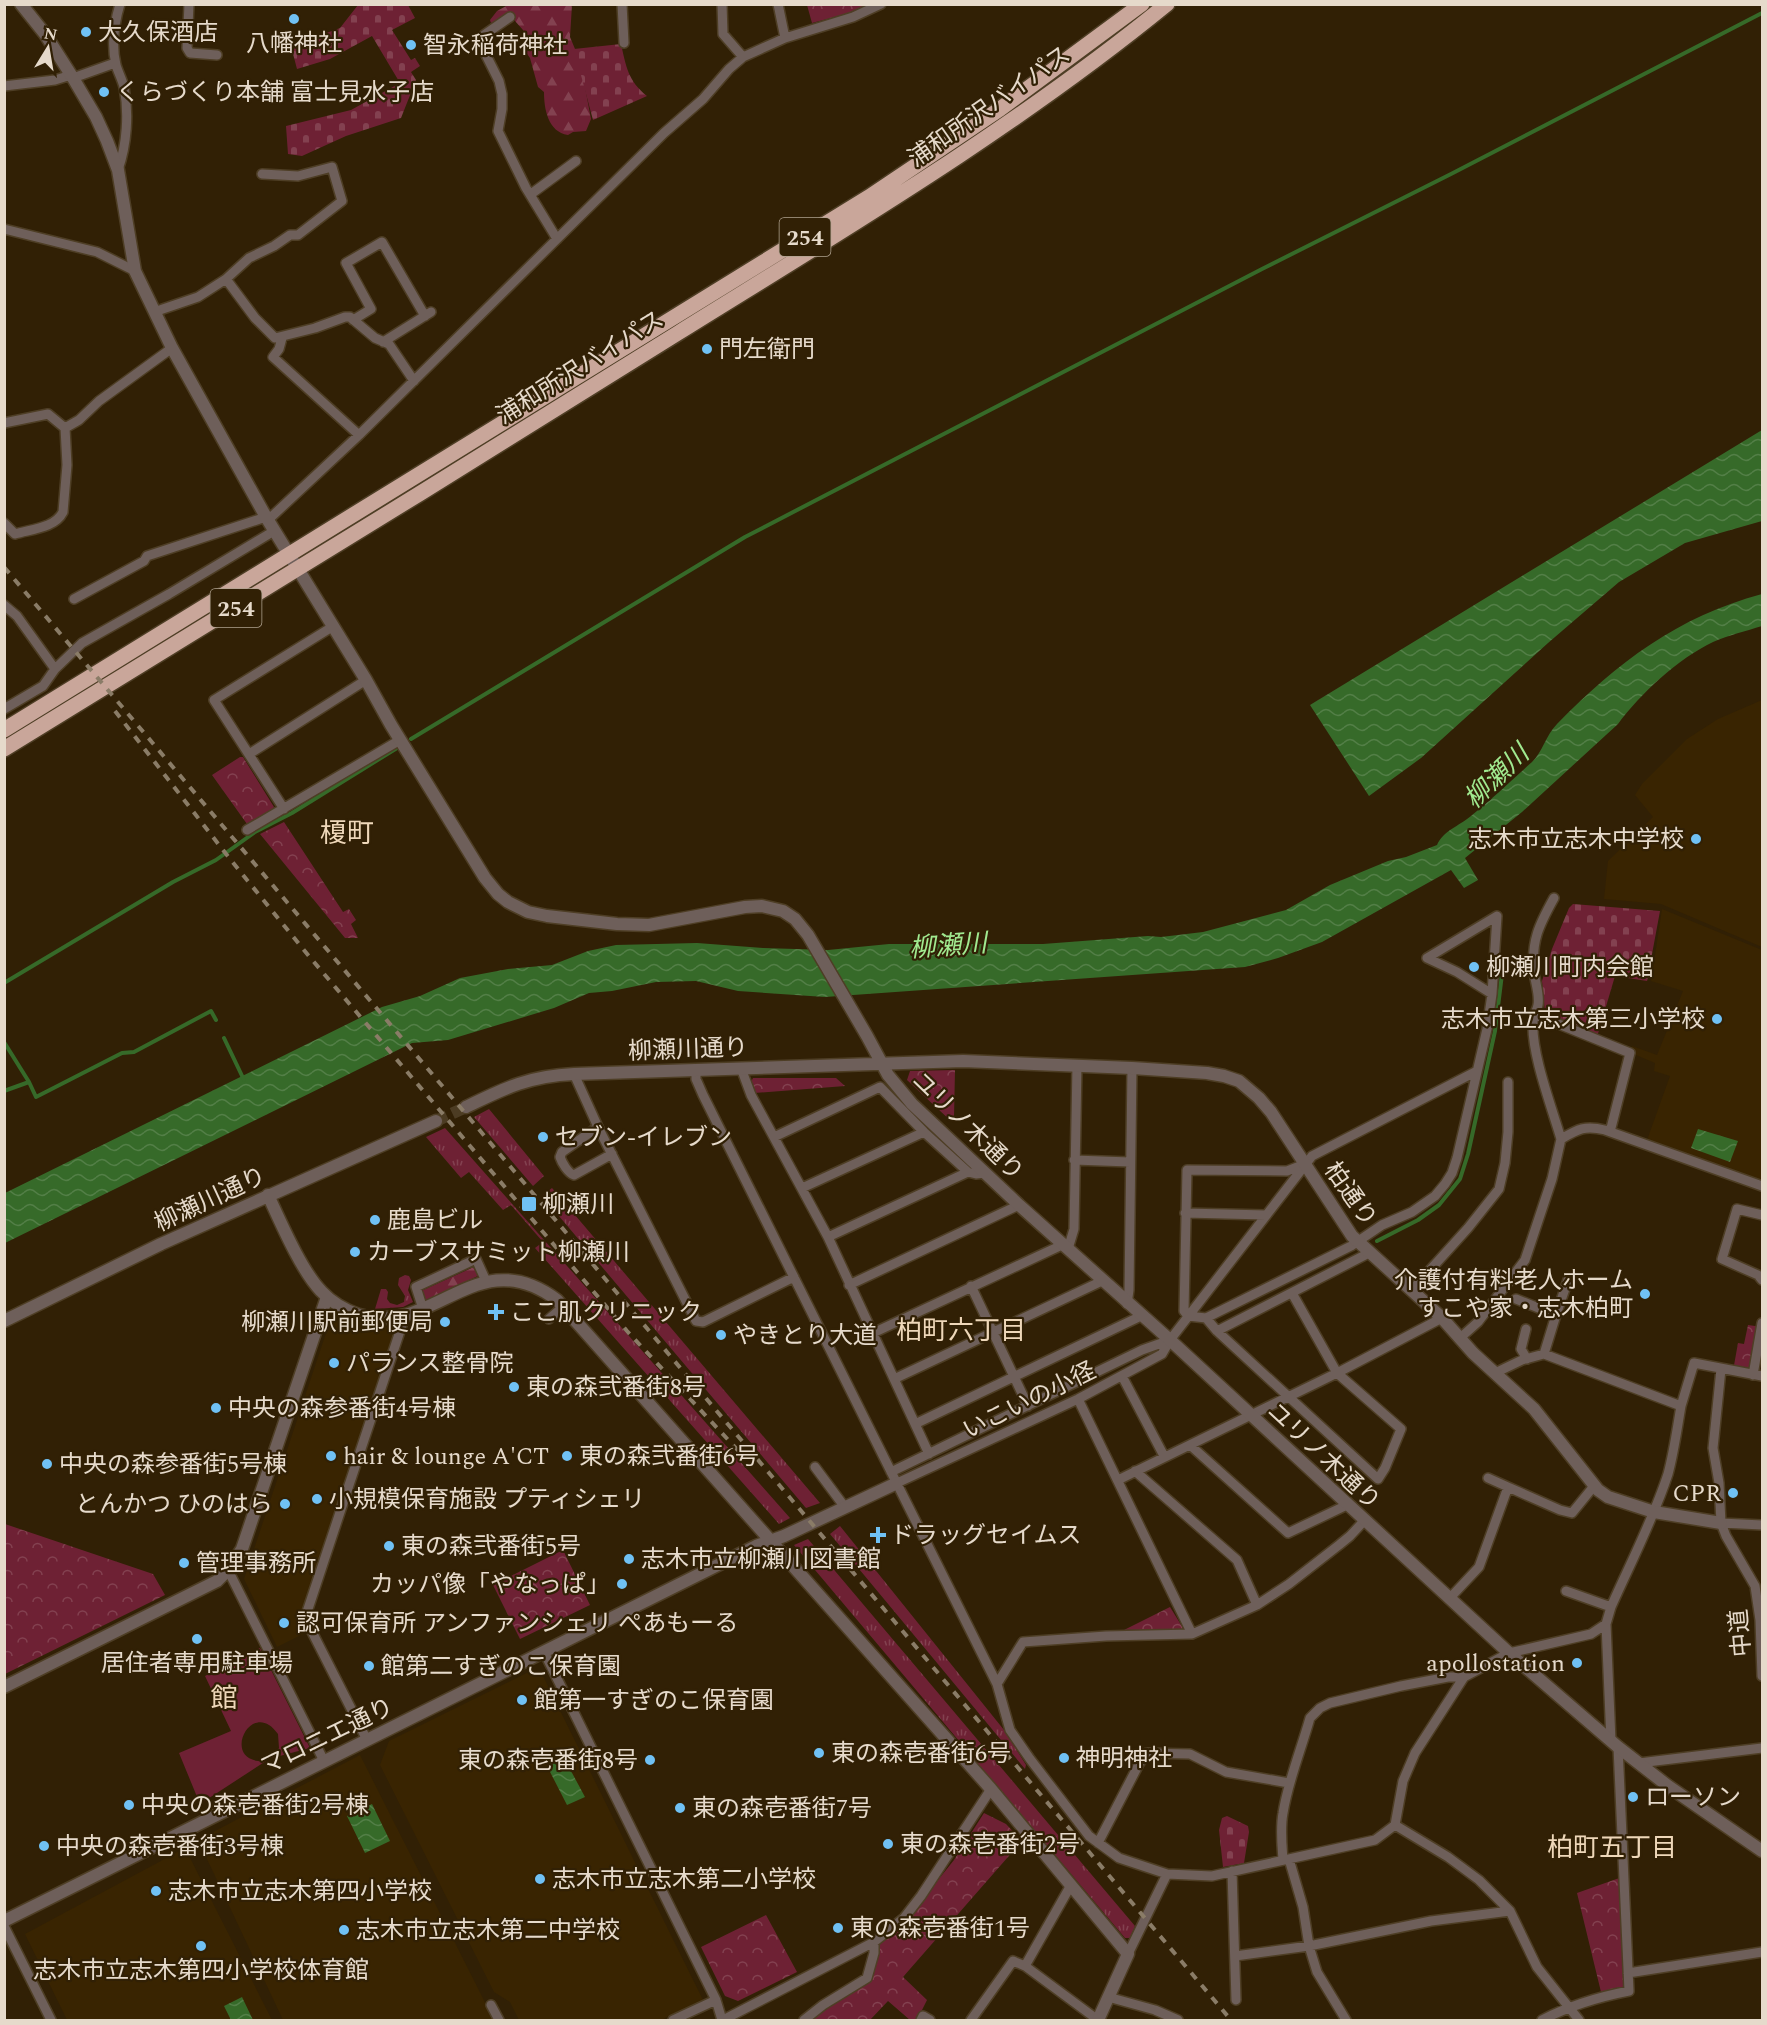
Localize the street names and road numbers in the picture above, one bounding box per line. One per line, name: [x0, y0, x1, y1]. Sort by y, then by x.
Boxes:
street label: 浦和所沢バイパス: [901, 37, 1078, 176]
road number: 254: [780, 218, 830, 256]
street label: 浦和所沢バイパス: [490, 302, 671, 434]
road number: 254: [210, 589, 262, 627]
street label: 柳瀬川通り: [627, 1030, 749, 1070]
street label: ユリノ木通り: [903, 1064, 1032, 1190]
street label: 柏通り: [1315, 1155, 1386, 1234]
street label: 柳瀬川通り: [148, 1158, 272, 1242]
street label: いこいの小径: [957, 1353, 1102, 1449]
street label: ユリノ木通り: [1258, 1394, 1388, 1519]
street label: 中道: [1721, 1607, 1761, 1658]
street label: マロニエ通り: [255, 1689, 400, 1785]

